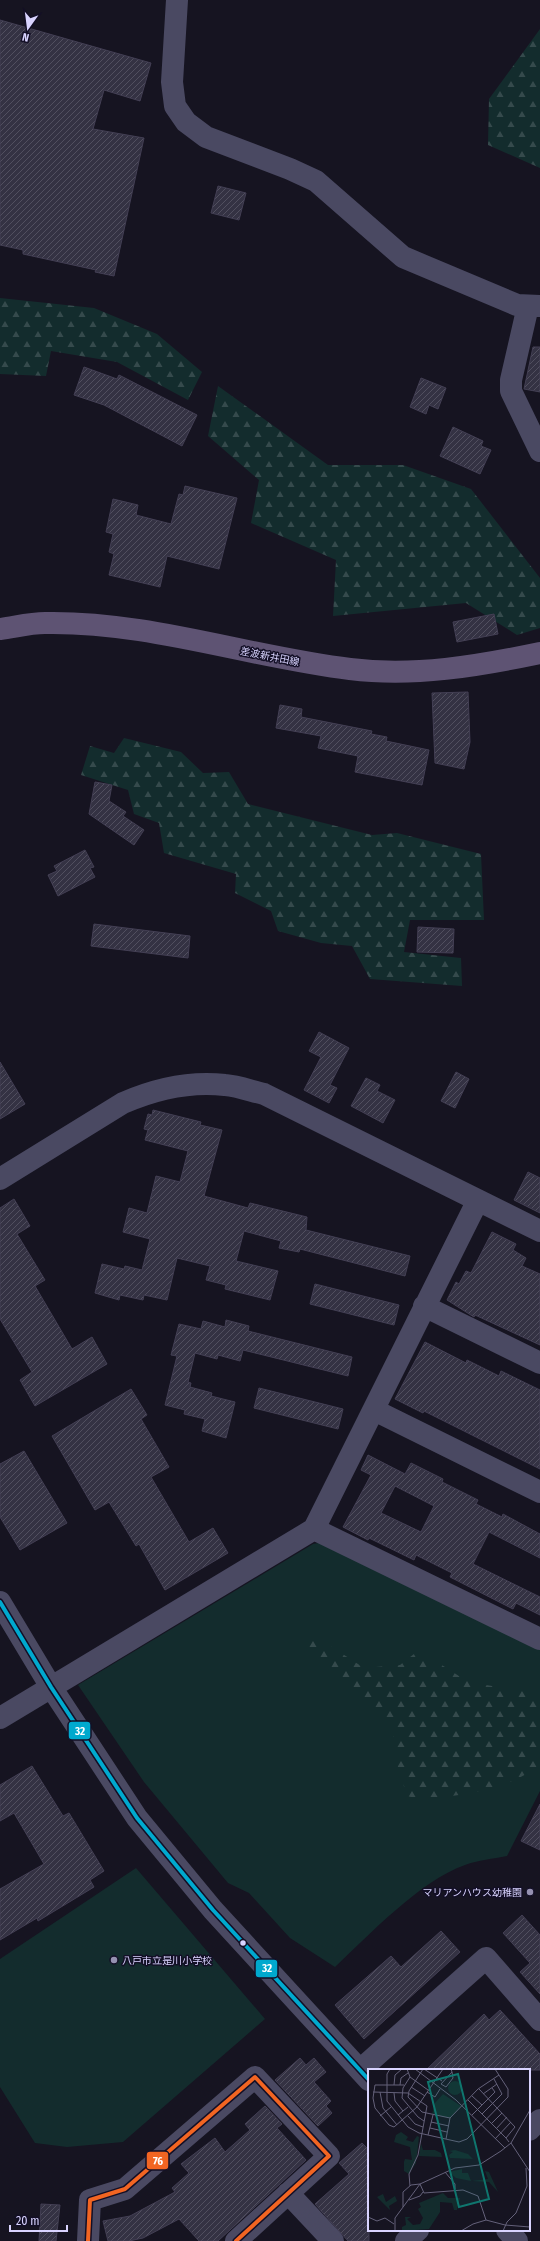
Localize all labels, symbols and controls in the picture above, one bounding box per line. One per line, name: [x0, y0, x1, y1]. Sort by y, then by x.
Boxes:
north arrow: [8, 8, 48, 48]
text: N: [21, 30, 30, 44]
street label: 差波新井田線: [239, 645, 300, 669]
line badge: 32: [68, 1721, 91, 1740]
text: 32: [74, 1725, 85, 1738]
place label: マリアンハウス幼稚園: [422, 1887, 522, 1899]
marker: マリアンハウス幼稚園: [525, 1887, 535, 1897]
unlabelled marker: [238, 1938, 248, 1948]
marker: 八戸市立是川小学校: [109, 1955, 119, 1965]
place label: 八戸市立是川小学校: [122, 1955, 212, 1967]
line badge: 32: [255, 1959, 278, 1978]
text: 32: [261, 1962, 272, 1975]
inset map: [368, 2069, 530, 2231]
line badge: 76: [146, 2151, 169, 2170]
text: 76: [153, 2155, 163, 2168]
scale bar: [10, 2207, 67, 2233]
text: 20 m: [16, 2214, 40, 2228]

